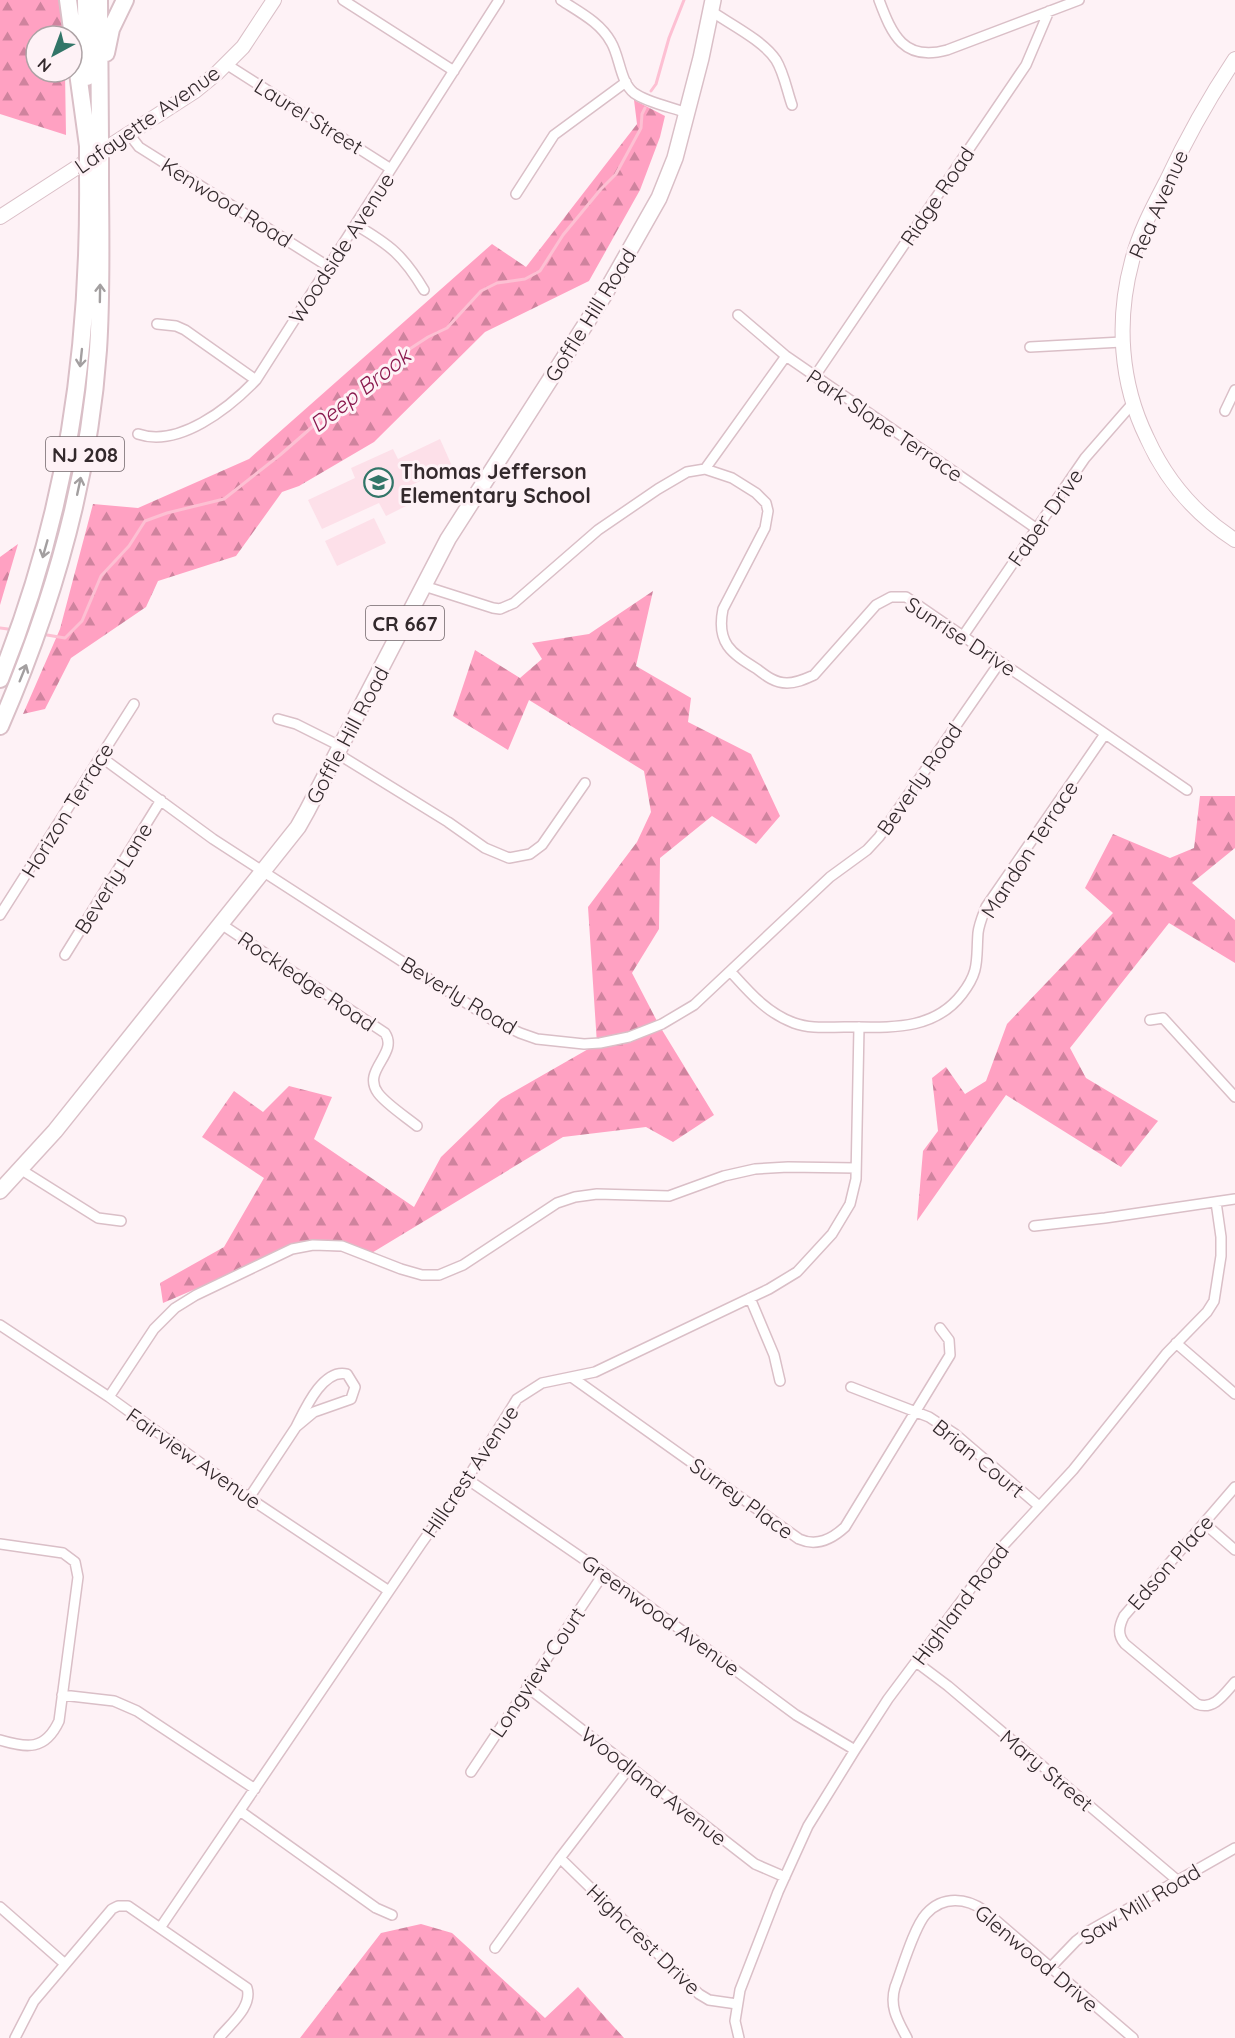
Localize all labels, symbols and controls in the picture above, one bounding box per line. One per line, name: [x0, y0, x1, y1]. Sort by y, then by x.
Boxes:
north arrow: [24, 24, 84, 84]
text: N: [33, 54, 55, 77]
street label: Lafayette Avenue: [69, 59, 225, 179]
street label: Laurel Street: [250, 72, 368, 160]
street label: Ridge Road: [894, 142, 980, 250]
street label: Rea Avenue: [1122, 146, 1194, 262]
street label: Kenwood Road: [157, 151, 297, 253]
street label: Woodside Avenue: [283, 168, 399, 328]
street label: Goffle Hill Road: [539, 244, 641, 386]
one-way arrow: [95, 283, 106, 303]
water label: Deep Brook: [304, 340, 418, 438]
one-way arrow: [75, 347, 86, 367]
street label: Park Slope Terrace: [802, 363, 968, 487]
road number: NJ 208: [46, 437, 124, 471]
place label: Thomas Jefferson Elementary School: [400, 458, 591, 508]
street label: Faber Drive: [1002, 463, 1088, 571]
school or university icon: Thomas Jefferson Elementary School: [363, 467, 395, 499]
one-way arrow: [74, 477, 85, 496]
one-way arrow: [39, 539, 50, 558]
street label: Sunrise Drive: [901, 591, 1021, 681]
road number: CR 667: [366, 606, 444, 640]
street label: Goffle Hill Road: [300, 662, 394, 808]
one-way arrow: [18, 664, 29, 682]
street label: Beverly Road: [871, 718, 967, 840]
street label: Horizon Terrace: [15, 738, 119, 882]
street label: Mandon Terrace: [975, 775, 1083, 923]
street label: Beverly Lane: [68, 817, 158, 939]
street label: Rockledge Road: [233, 925, 381, 1037]
street label: Beverly Road: [396, 950, 522, 1040]
street label: Hillcrest Avenue: [416, 1400, 524, 1542]
street label: Fairview Avenue: [122, 1402, 266, 1514]
street label: Brian Court: [928, 1413, 1030, 1503]
street label: Surrey Place: [685, 1452, 799, 1544]
street label: Edson Place: [1122, 1509, 1218, 1615]
street label: Highland Road: [906, 1538, 1014, 1670]
street label: Greenwood Avenue: [577, 1549, 745, 1681]
street label: Longview Court: [484, 1602, 590, 1742]
street label: Woodland Avenue: [576, 1721, 732, 1851]
street label: Mary Street: [995, 1724, 1099, 1816]
street label: Saw Mill Road: [1075, 1858, 1205, 1950]
street label: Highcrest Drive: [582, 1878, 706, 2000]
street label: Glenwood Drive: [970, 1899, 1104, 2017]

